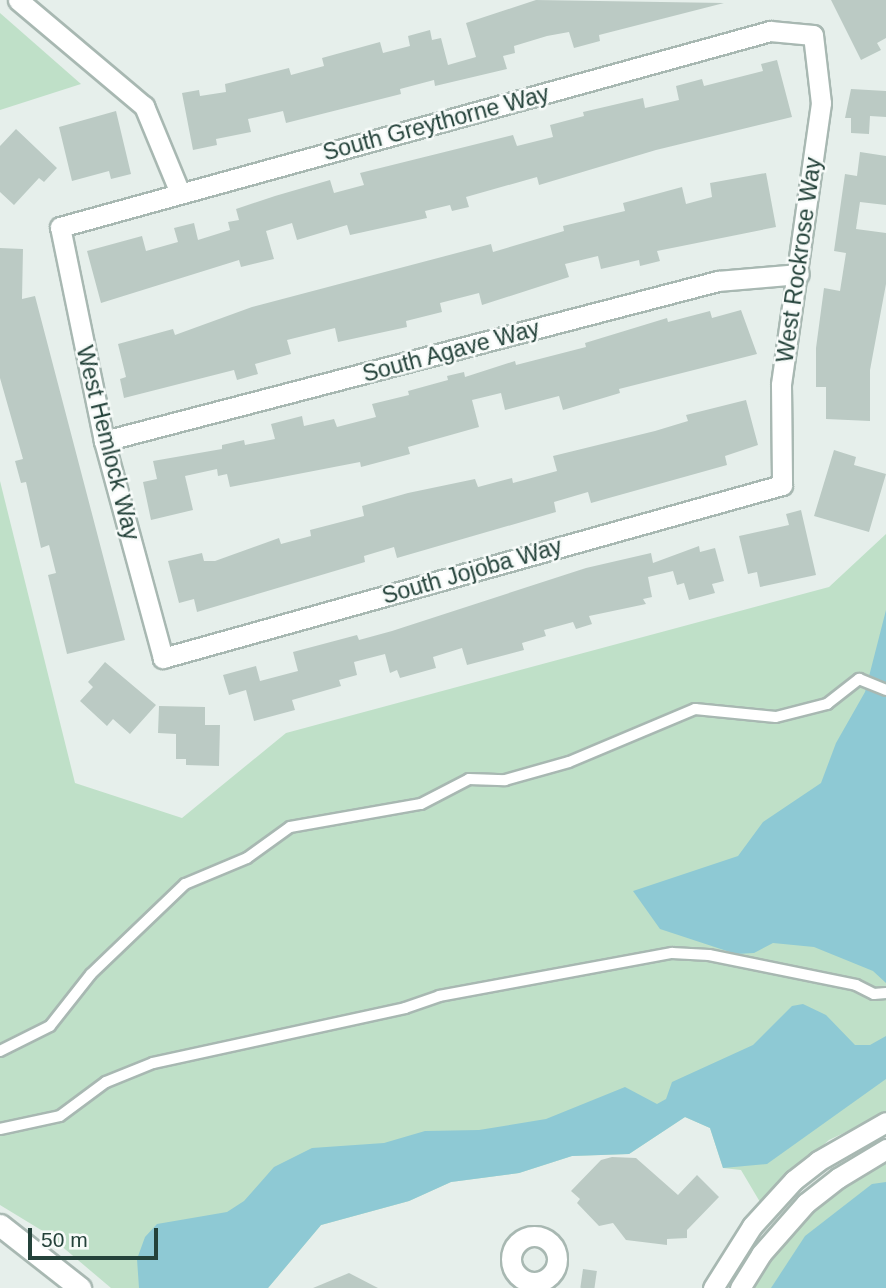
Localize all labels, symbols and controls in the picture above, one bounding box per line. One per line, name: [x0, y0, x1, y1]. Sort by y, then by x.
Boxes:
street label: South Greythorne Way: [320, 80, 552, 166]
street label: West Rockrose Way: [771, 156, 827, 364]
street label: South Agave Way: [359, 314, 543, 388]
street label: West Hemlock Way: [70, 343, 146, 543]
street label: South Jojoba Way: [379, 532, 565, 610]
scale bar: [32, 1214, 161, 1258]
text: 50 m: [41, 1228, 88, 1251]

